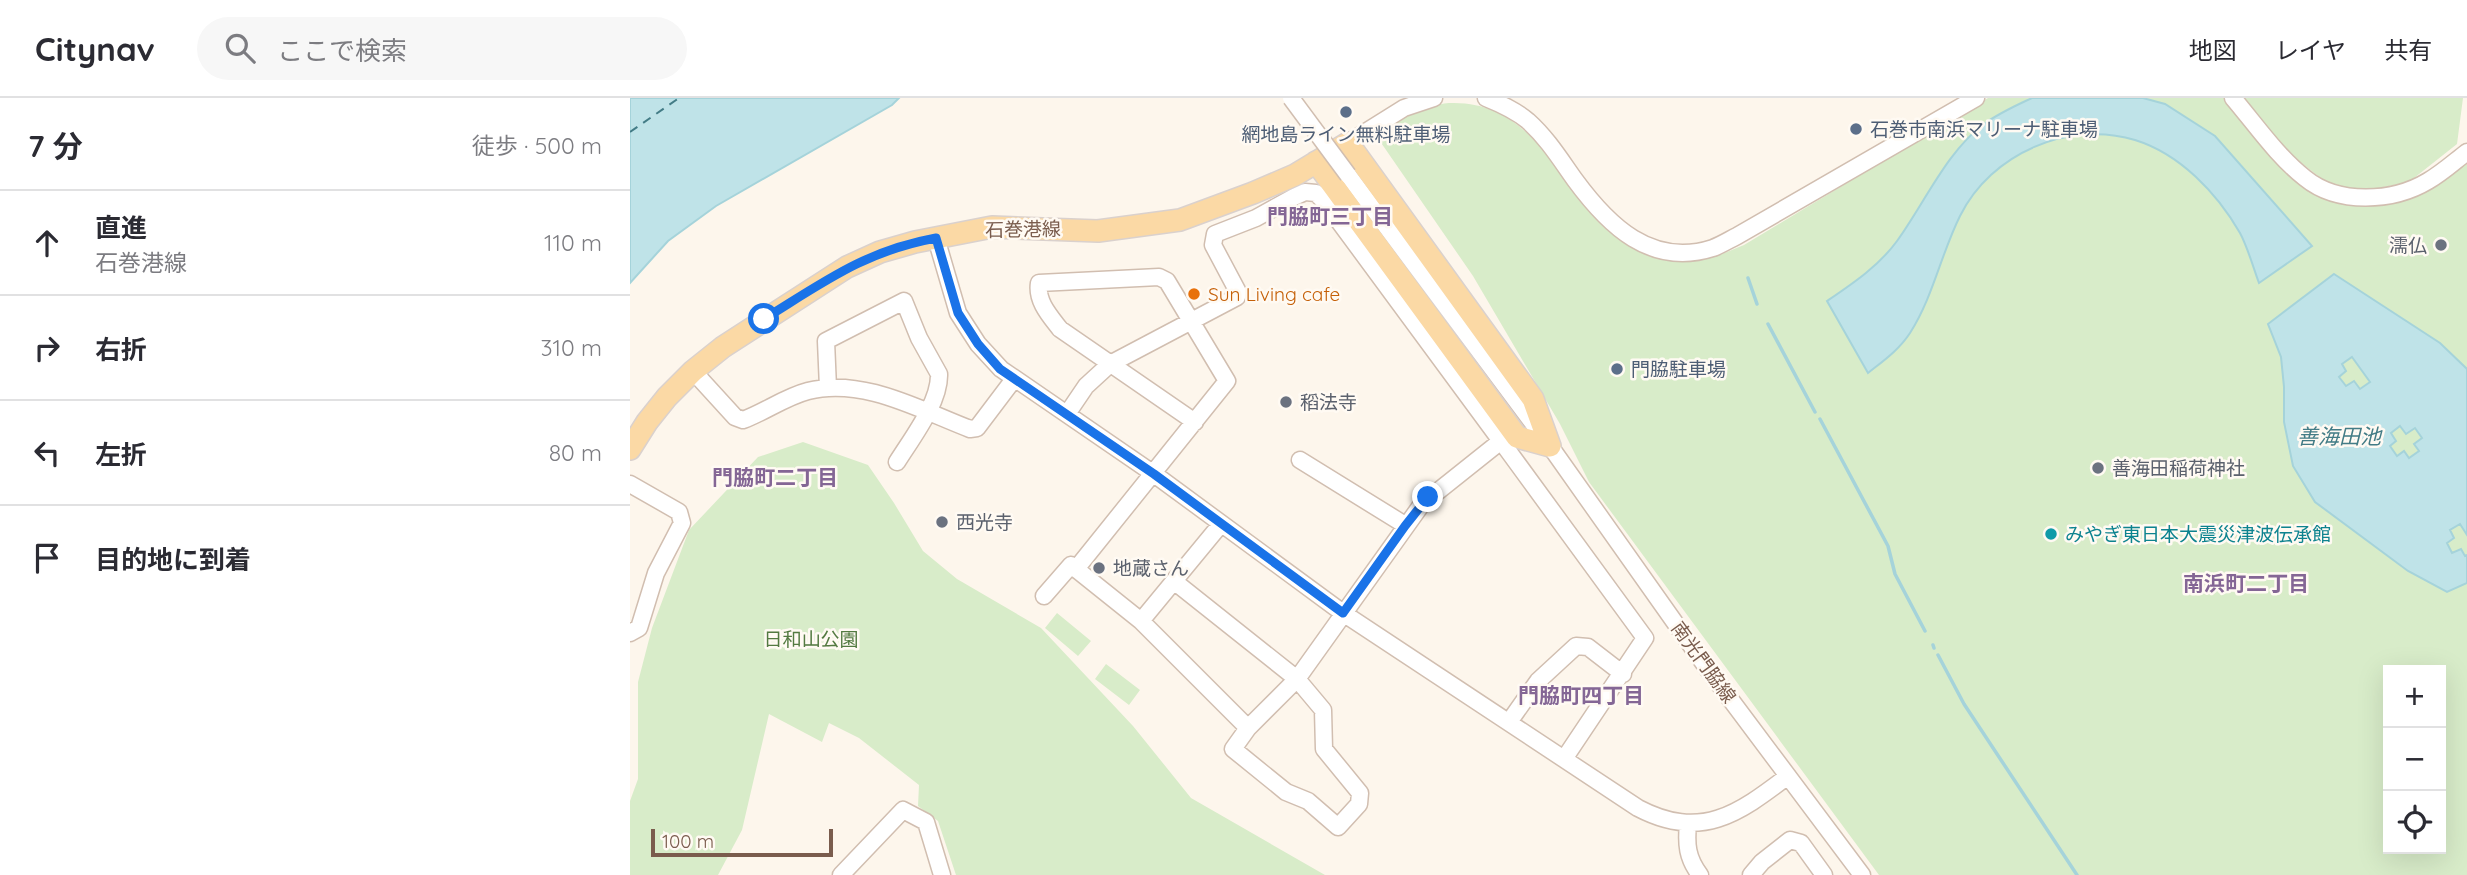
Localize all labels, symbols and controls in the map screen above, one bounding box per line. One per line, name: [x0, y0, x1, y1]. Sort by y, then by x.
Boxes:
search box: [197, 17, 687, 80]
text: Citynav: [35, 28, 155, 69]
icon: search: [221, 29, 259, 67]
text: ここで検索: [277, 34, 407, 67]
text: 地図: [2189, 35, 2237, 65]
text: レイヤ: [2275, 35, 2346, 65]
text: 共有: [2384, 35, 2432, 65]
marker: 網地島ライン無料駐車場: [1338, 104, 1354, 120]
place label: 石巻市南浜マリーナ駐車場: [1870, 117, 2098, 141]
marker: 石巻市南浜マリーナ駐車場: [1848, 121, 1864, 137]
place label: 網地島ライン無料駐車場: [1241, 122, 1451, 146]
text: 7 分: [28, 127, 83, 165]
text: 徒歩 · 500 m: [472, 131, 602, 160]
district label: 門脇町三丁目: [1267, 203, 1393, 229]
text: 直進: [95, 211, 147, 244]
street label: 石巻港線: [985, 216, 1061, 242]
icon: ahead: [28, 224, 66, 262]
text: 110 m: [544, 228, 602, 257]
place label: 濡仏: [2389, 233, 2427, 257]
marker: 濡仏: [2433, 237, 2449, 253]
text: 石巻港線: [95, 248, 187, 277]
place label: Sun Living cafe: [1208, 282, 1340, 306]
marker: Sun Living cafe: [1186, 286, 1202, 302]
route start: [748, 303, 779, 334]
icon: right: [28, 329, 66, 367]
text: 右折: [95, 333, 147, 366]
text: 310 m: [540, 333, 602, 362]
place label: 門脇駐車場: [1631, 357, 1726, 381]
marker: 門脇駐車場: [1609, 361, 1625, 377]
place label: 稻法寺: [1300, 390, 1357, 414]
marker: 稻法寺: [1278, 394, 1294, 410]
water label: 善海田池: [2297, 423, 2383, 449]
icon: left: [28, 434, 66, 472]
text: 左折: [95, 438, 147, 471]
text: 80 m: [549, 438, 602, 467]
place label: 善海田稲荷神社: [2112, 456, 2245, 480]
marker: 善海田稲荷神社: [2090, 460, 2106, 476]
district label: 門脇町二丁目: [712, 464, 838, 490]
route end: [1412, 481, 1443, 512]
place label: 西光寺: [956, 510, 1013, 534]
marker: 西光寺: [934, 514, 950, 530]
place label: みやぎ東日本大震災津波伝承館: [2065, 522, 2331, 546]
marker: みやぎ東日本大震災津波伝承館: [2043, 526, 2059, 542]
icon: arrive: [28, 539, 66, 577]
text: 目的地に到着: [95, 543, 251, 576]
place label: 地蔵さん: [1113, 556, 1189, 580]
marker: 地蔵さん: [1091, 560, 1107, 576]
district label: 南浜町二丁目: [2183, 570, 2309, 596]
street label: 南光門脇線: [1666, 617, 1742, 707]
park label: 日和山公園: [763, 627, 859, 651]
map controls: [2383, 665, 2446, 854]
button: +: [2383, 665, 2446, 728]
district label: 門脇町四丁目: [1518, 682, 1644, 708]
button: −: [2383, 728, 2446, 791]
button: locate: [2383, 791, 2446, 854]
scale bar: [651, 826, 833, 858]
text: 100 m: [662, 829, 714, 853]

